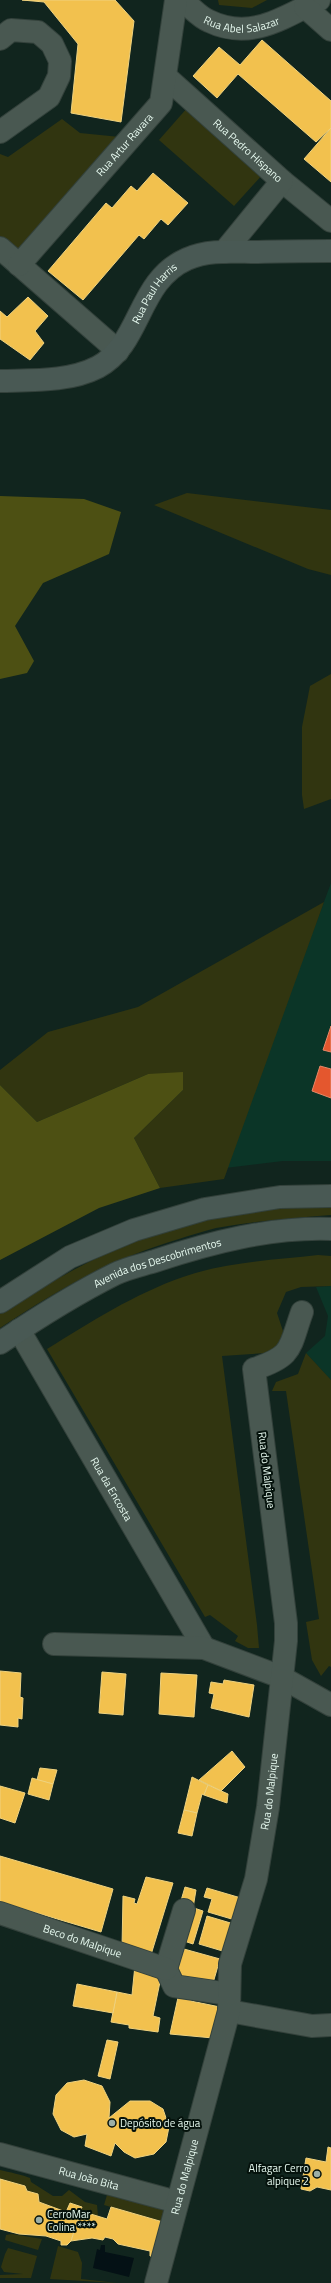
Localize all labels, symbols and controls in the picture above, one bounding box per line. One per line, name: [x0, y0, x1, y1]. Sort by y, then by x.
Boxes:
street label: Rua Abel Salazar: [201, 12, 282, 37]
street label: Rua Artur Ravara: [92, 109, 157, 180]
street label: Rua Pedro Hispano: [210, 115, 286, 186]
street label: Rua Paul Harris: [128, 259, 180, 327]
street label: Avenida dos Descobrimentos: [91, 1234, 223, 1292]
street label: Rua do Malpique: [254, 1431, 280, 1510]
street label: Rua da Encosta: [87, 1454, 137, 1524]
street label: Rua do Malpique: [256, 1752, 282, 1831]
street label: Beco do Malpique: [41, 1920, 124, 1962]
place label: Depósito de água: [120, 2115, 201, 2131]
marker: Depósito de água: [107, 2118, 117, 2128]
street label: Rua do Malpique: [167, 2137, 202, 2216]
place label: Alfagar Cerro alpique 2: [249, 2160, 309, 2189]
street label: Rua João Bita: [57, 2162, 121, 2194]
marker: Alfagar Cerro alpique 2: [312, 2169, 322, 2179]
place label: CerroMar Colina ****: [47, 2206, 96, 2235]
marker: CerroMar Colina ****: [34, 2215, 44, 2225]

